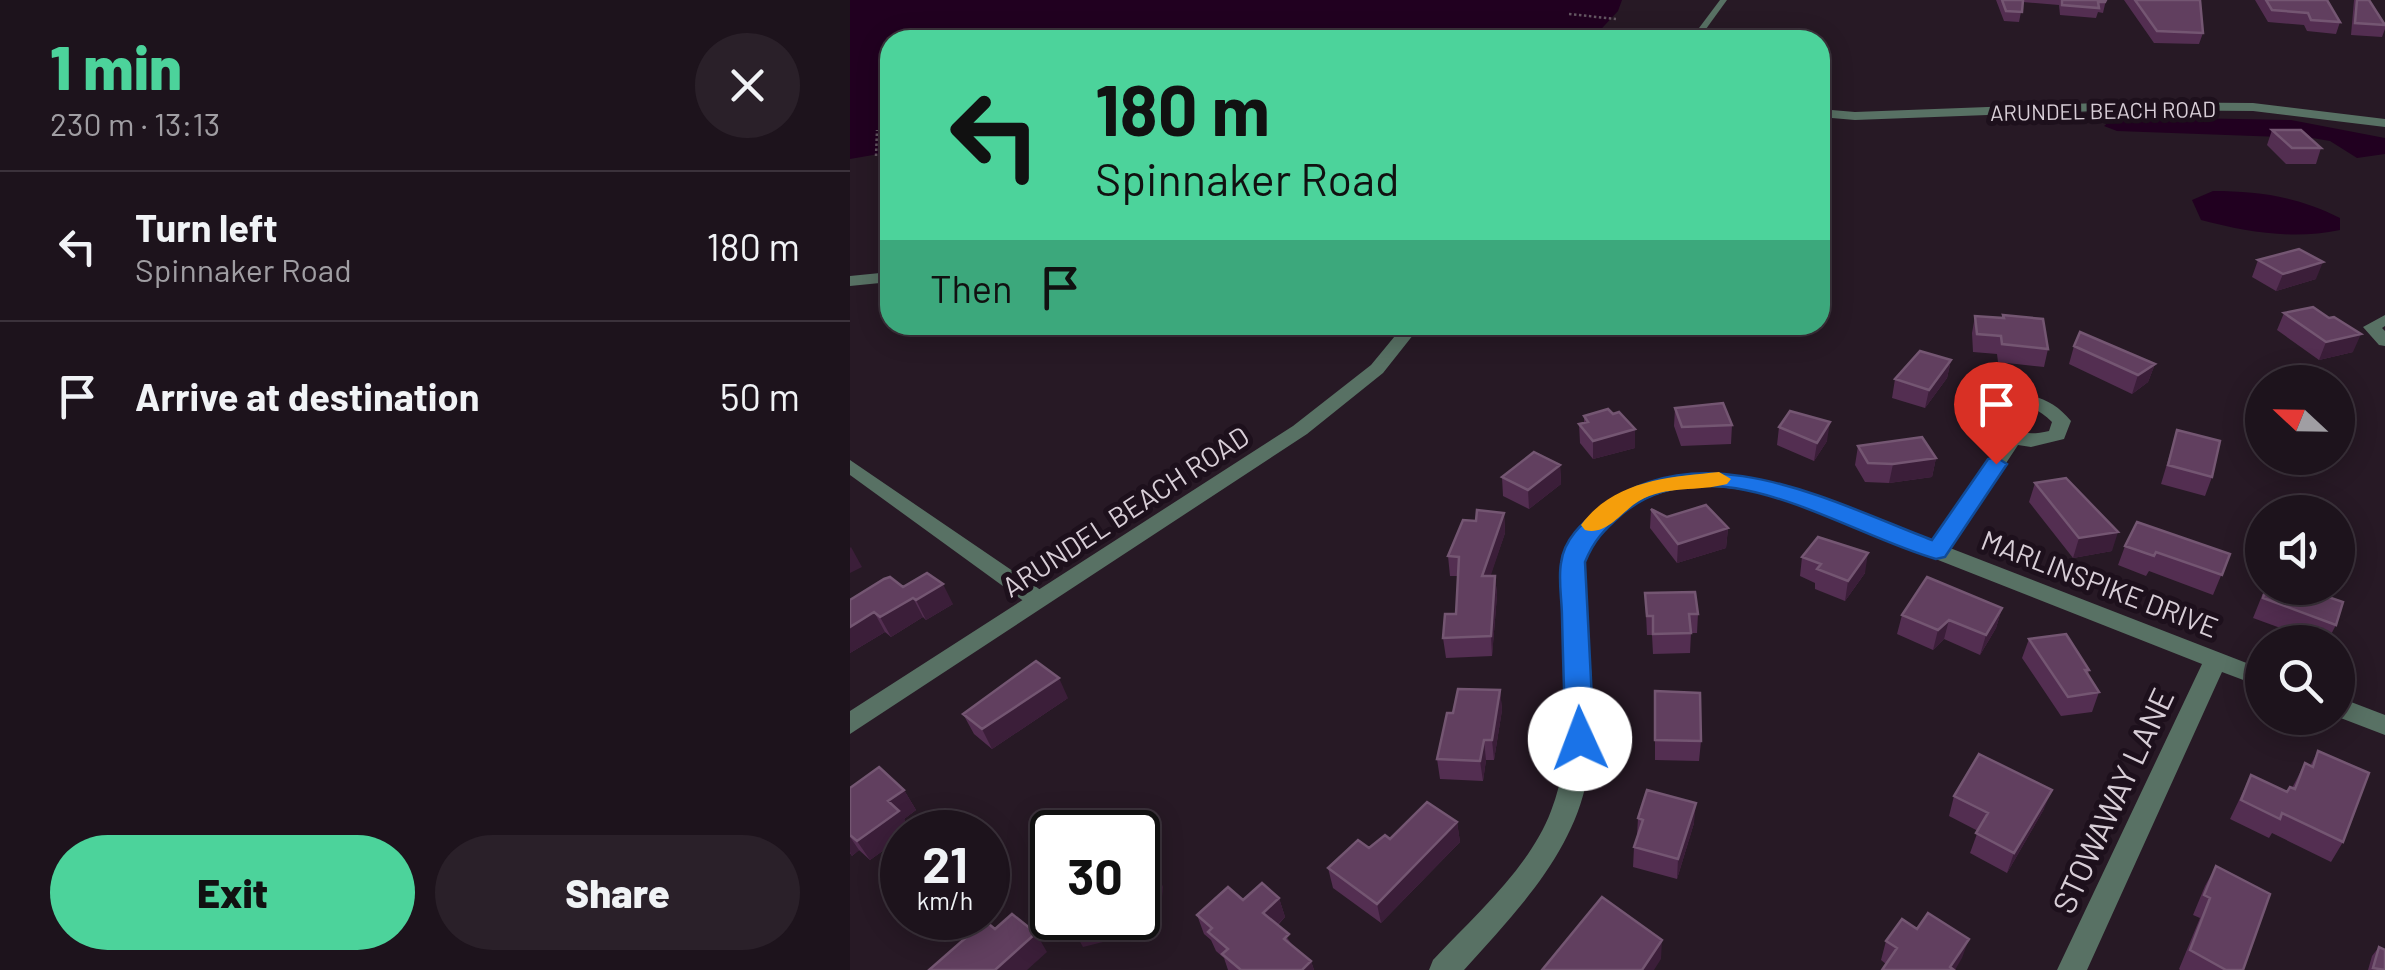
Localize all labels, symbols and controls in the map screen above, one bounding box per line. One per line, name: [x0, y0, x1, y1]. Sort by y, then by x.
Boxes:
text: 1 min: [50, 30, 182, 102]
button: close: [695, 33, 800, 138]
text: 180 m: [1095, 66, 1270, 150]
icon: left: [930, 70, 1060, 200]
street label: ARUNDEL BEACH ROAD: [1990, 95, 2216, 125]
text: 230 m · 13:13: [50, 104, 220, 142]
text: Spinnaker Road: [1095, 151, 1400, 205]
text: Turn left: [135, 204, 278, 250]
icon: left: [50, 219, 105, 274]
text: 180 m: [706, 223, 800, 269]
text: Spinnaker Road: [135, 250, 352, 288]
icon: arrive: [1033, 260, 1088, 315]
text: Then: [930, 265, 1013, 311]
pin: [1954, 362, 2039, 465]
north arrow: [2245, 365, 2355, 475]
map controls: [2245, 365, 2355, 735]
icon: arrive: [50, 369, 105, 424]
text: Arrive at destination: [135, 373, 480, 419]
text: 50 m: [720, 373, 800, 419]
icon: arrive: [1969, 377, 2024, 432]
street label: ARUNDEL BEACH ROAD: [995, 418, 1255, 604]
button: sound: [2245, 495, 2355, 605]
street label: MARLINSPIKE DRIVE: [1977, 522, 2223, 644]
button: search: [2245, 625, 2355, 735]
street label: STOWAWAY LANE: [2043, 682, 2181, 918]
position arrow: [1528, 687, 1632, 791]
speed limit sign: 30: [1030, 810, 1160, 940]
text: 21: [922, 833, 968, 893]
button: Exit: [50, 835, 415, 950]
button: Share: [435, 835, 800, 950]
text: km/h: [917, 885, 973, 915]

